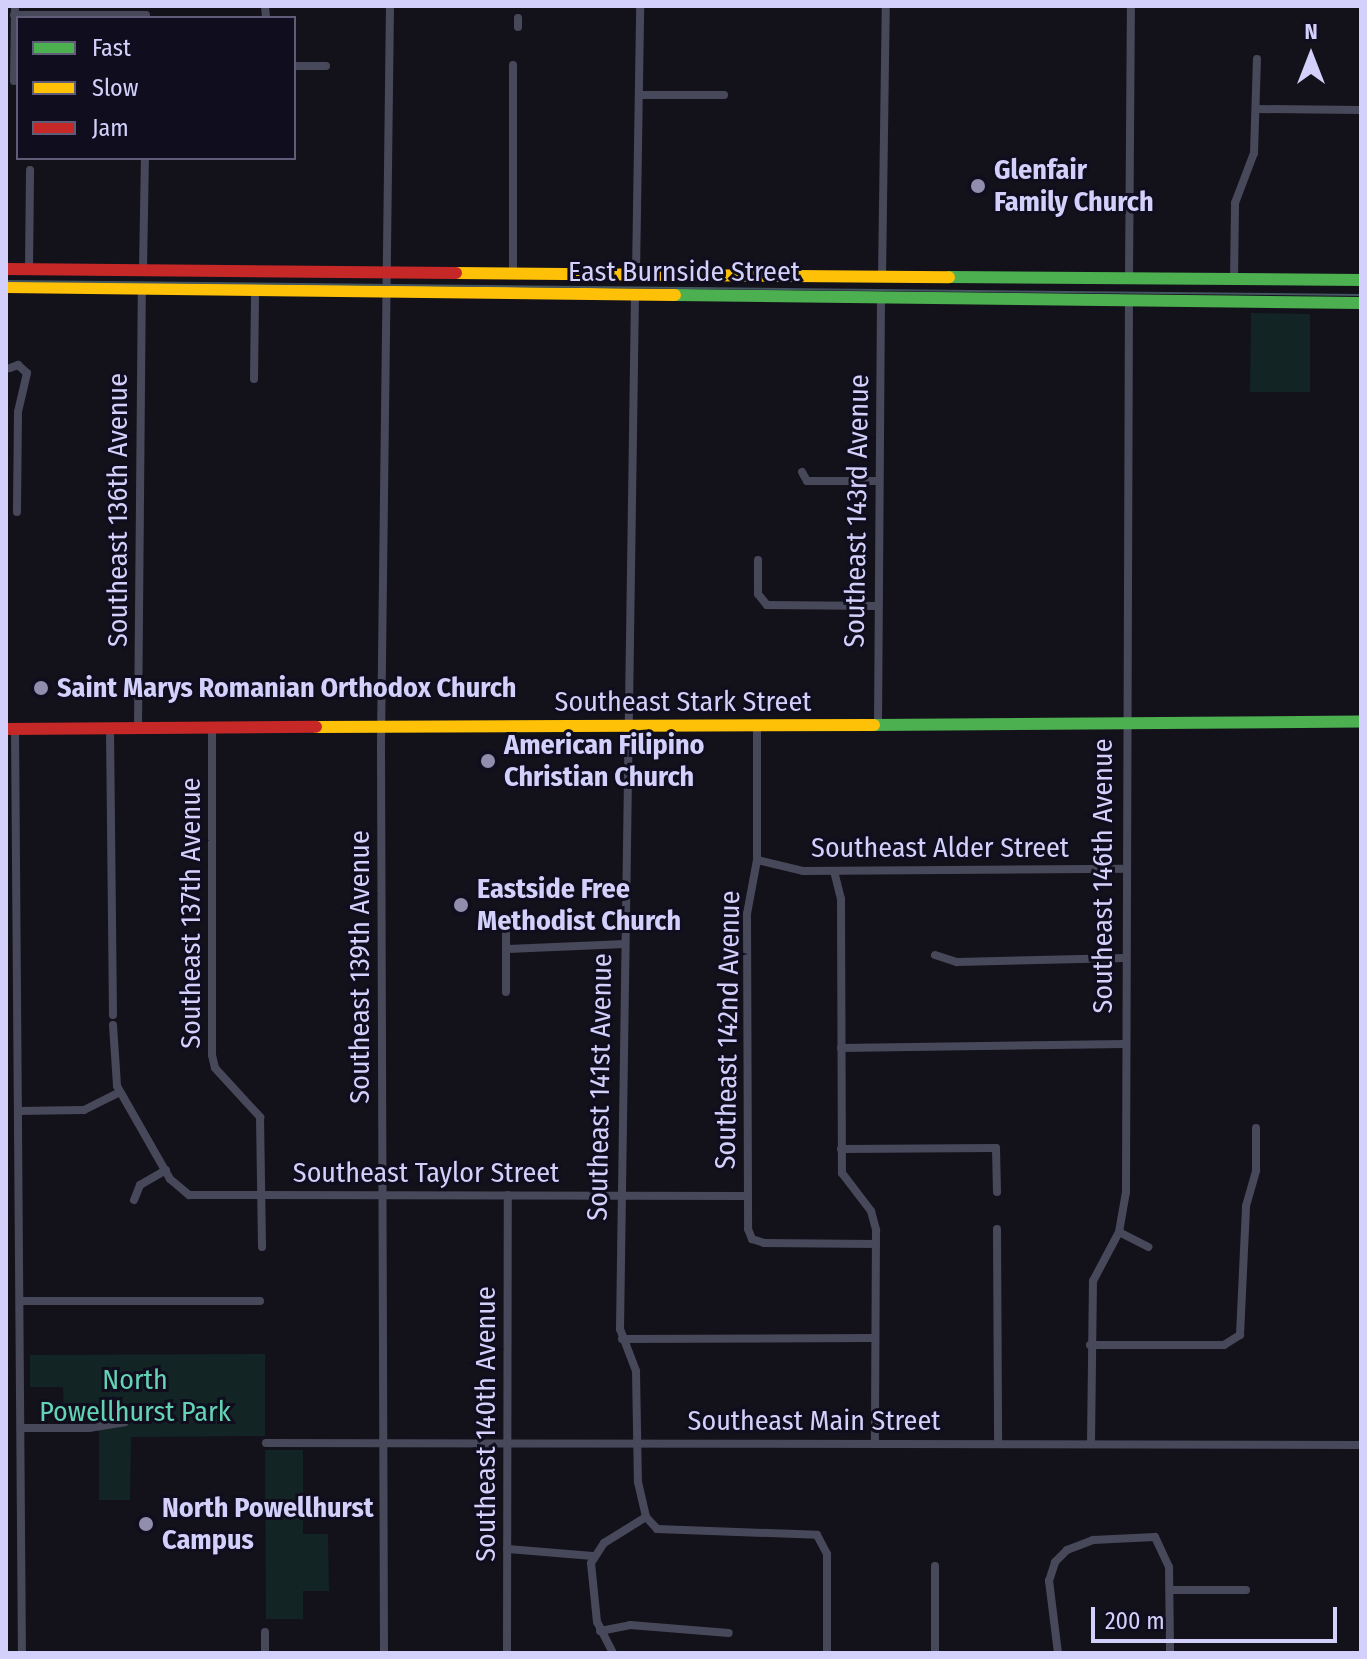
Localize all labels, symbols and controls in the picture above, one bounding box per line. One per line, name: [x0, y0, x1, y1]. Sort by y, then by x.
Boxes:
legend: [16, 16, 296, 160]
north arrow: [1271, 16, 1351, 96]
text: N: [1304, 18, 1318, 45]
text: Fast: [92, 34, 131, 62]
text: Slow: [92, 74, 138, 102]
text: Jam: [92, 114, 129, 142]
place label: Glenfair Family Church: [994, 153, 1154, 219]
marker: Glenfair Family Church: [969, 177, 987, 195]
street label: East Burnside Street: [568, 255, 800, 289]
street label: Southeast 136th Avenue: [101, 373, 135, 647]
street label: Southeast 143rd Avenue: [838, 374, 876, 648]
place label: Saint Marys Romanian Orthodox Church: [57, 671, 517, 705]
marker: Saint Marys Romanian Orthodox Church: [32, 679, 50, 697]
street label: Southeast Stark Street: [555, 685, 811, 719]
place label: American Filipino Christian Church: [504, 728, 705, 794]
street label: Southeast 146th Avenue: [1086, 739, 1120, 1013]
marker: American Filipino Christian Church: [479, 752, 497, 770]
street label: Southeast 137th Avenue: [174, 777, 208, 1049]
street label: Southeast 139th Avenue: [343, 830, 377, 1104]
street label: Southeast Alder Street: [811, 831, 1069, 865]
place label: Eastside Free Methodist Church: [477, 872, 681, 938]
street label: Southeast 142nd Avenue: [709, 890, 747, 1170]
marker: Eastside Free Methodist Church: [452, 896, 470, 914]
street label: Southeast 141st Avenue: [581, 953, 619, 1221]
street label: Southeast Taylor Street: [293, 1156, 559, 1190]
street label: Southeast 140th Avenue: [469, 1286, 503, 1562]
park label: North Powellhurst Park: [39, 1363, 231, 1429]
street label: Southeast Main Street: [688, 1404, 940, 1438]
place label: North Powellhurst Campus: [162, 1491, 374, 1557]
marker: North Powellhurst Campus: [137, 1515, 155, 1533]
scale bar: [1095, 1591, 1341, 1641]
text: 200 m: [1105, 1607, 1165, 1635]

